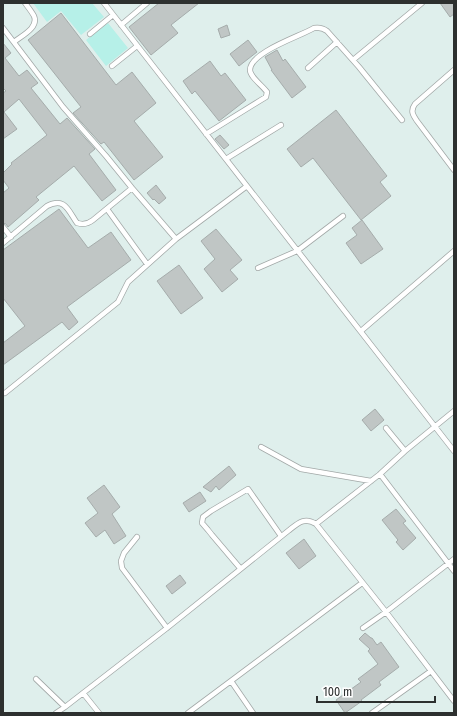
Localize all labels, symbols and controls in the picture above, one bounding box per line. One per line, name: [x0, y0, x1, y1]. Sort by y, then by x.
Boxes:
scale bar: [317, 678, 435, 704]
text: 100 m: [323, 685, 352, 699]

